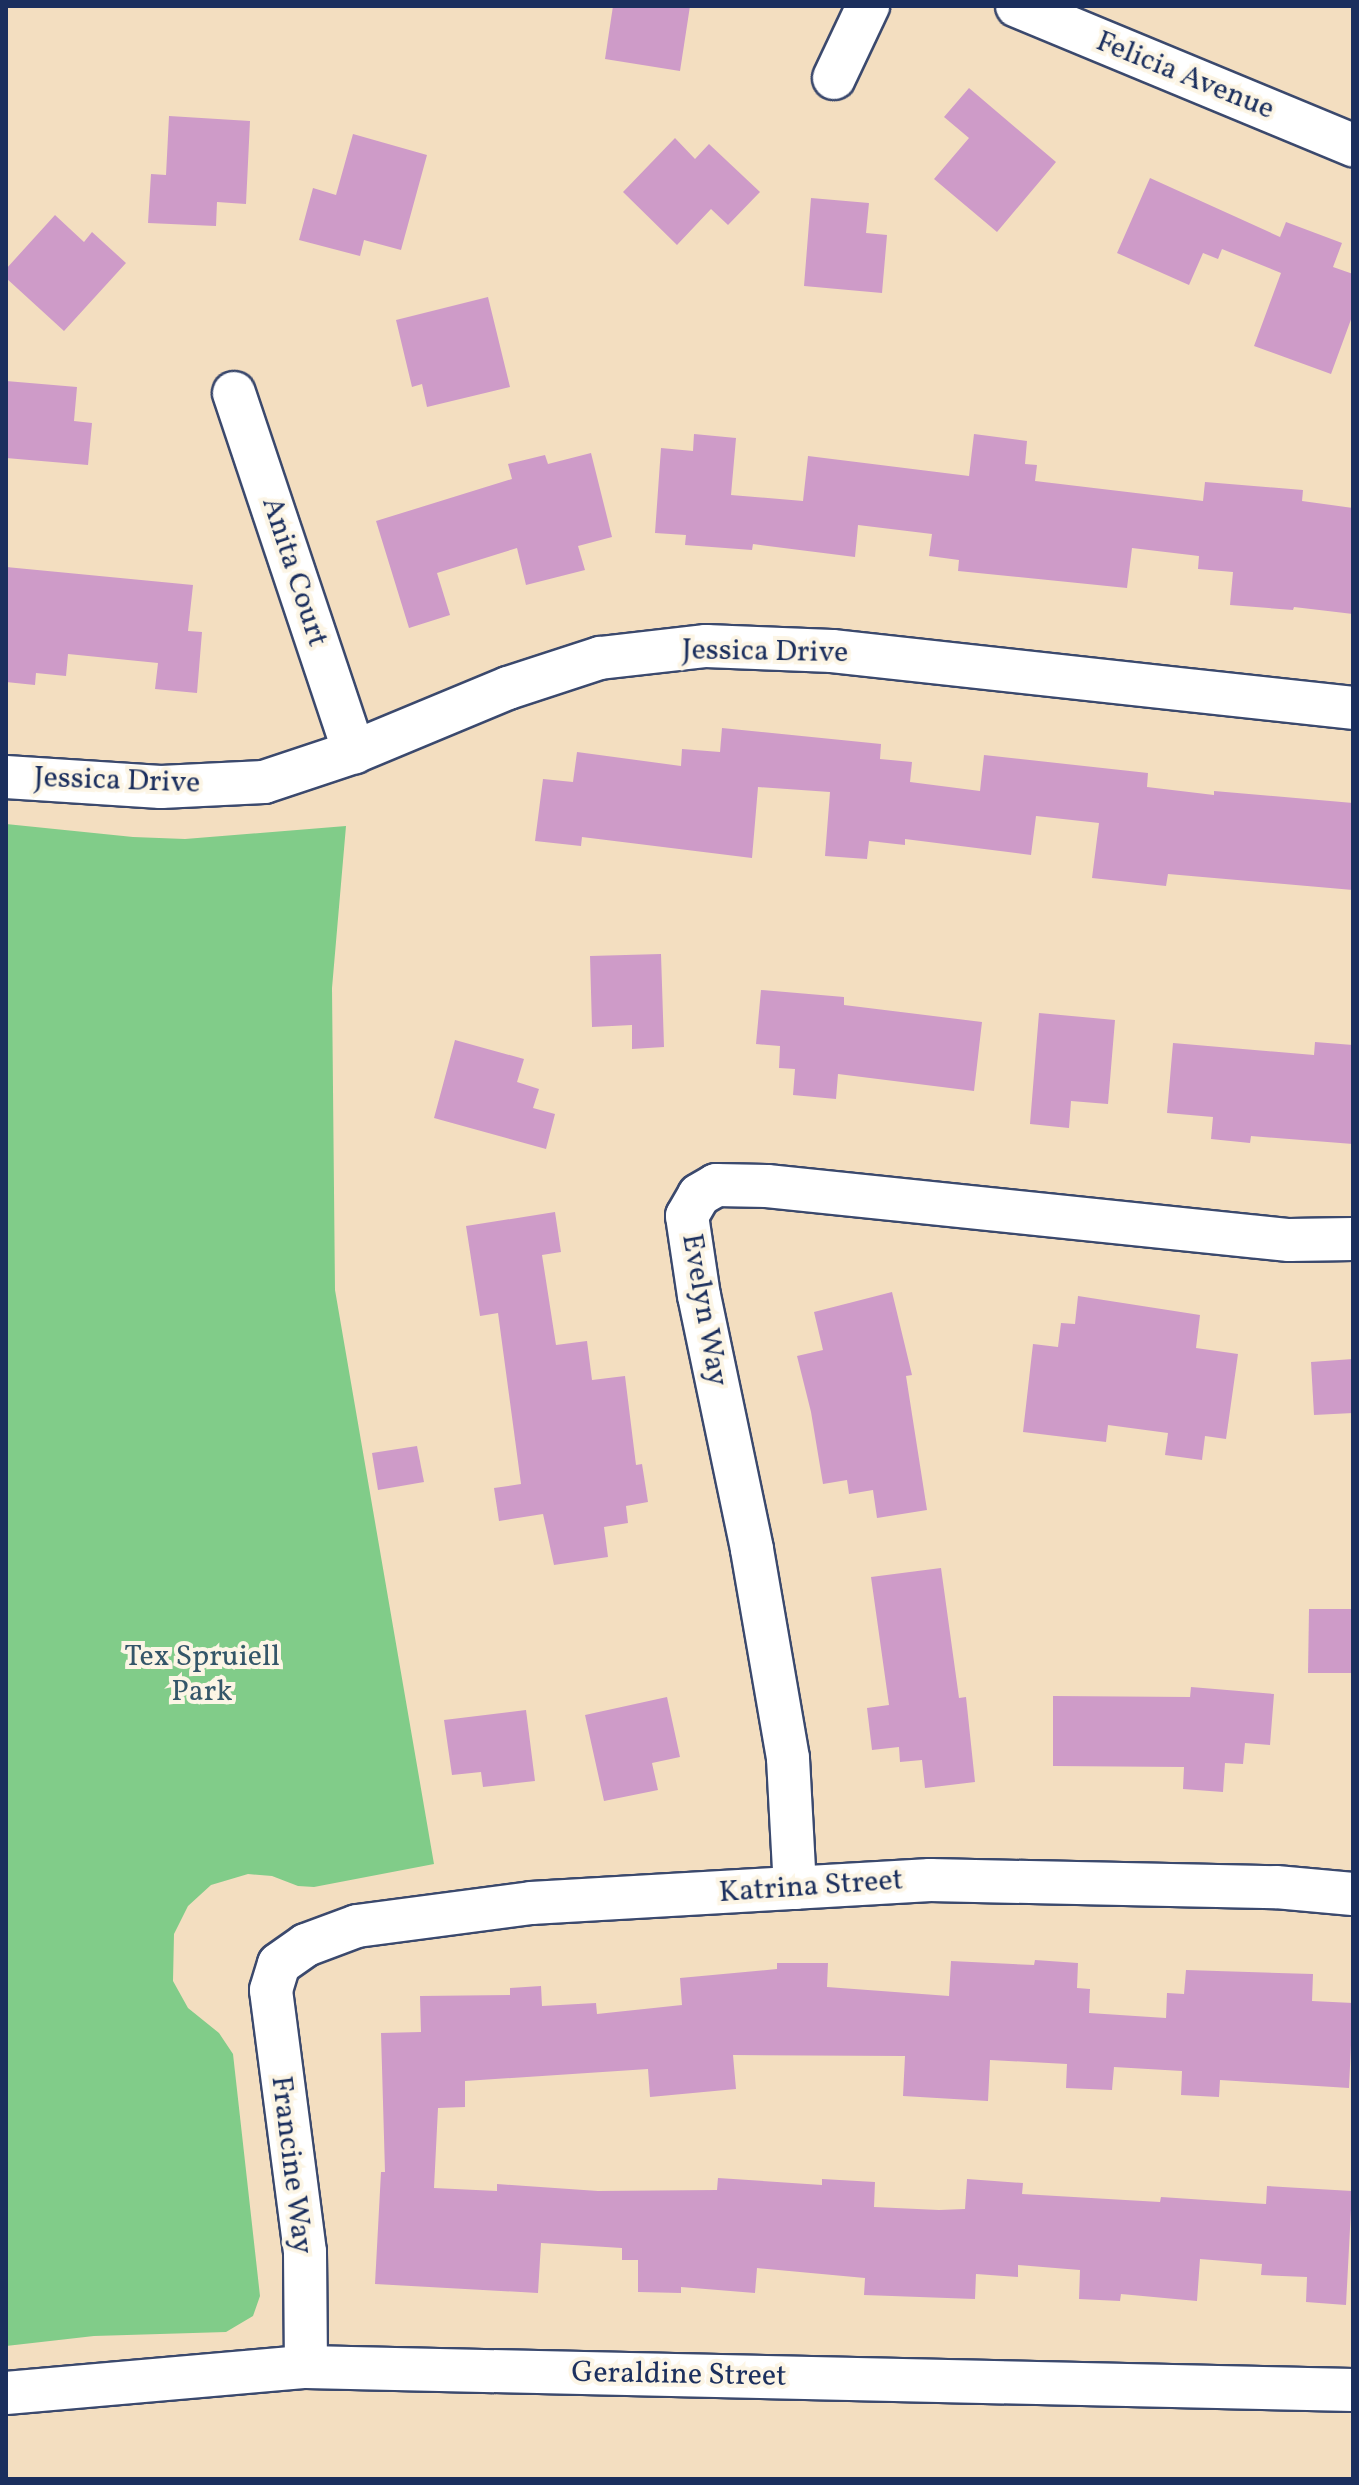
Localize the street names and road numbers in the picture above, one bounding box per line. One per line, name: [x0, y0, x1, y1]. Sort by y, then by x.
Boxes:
street label: Felicia Avenue: [1091, 24, 1279, 128]
street label: Anita Court: [253, 493, 335, 651]
street label: Jessica Drive: [681, 633, 849, 671]
street label: Jessica Drive: [33, 760, 201, 802]
street label: Evelyn Way: [673, 1230, 735, 1390]
street label: Katrina Street: [718, 1863, 904, 1911]
street label: Francine Way: [262, 2073, 320, 2257]
street label: Geraldine Street: [571, 2355, 787, 2395]

